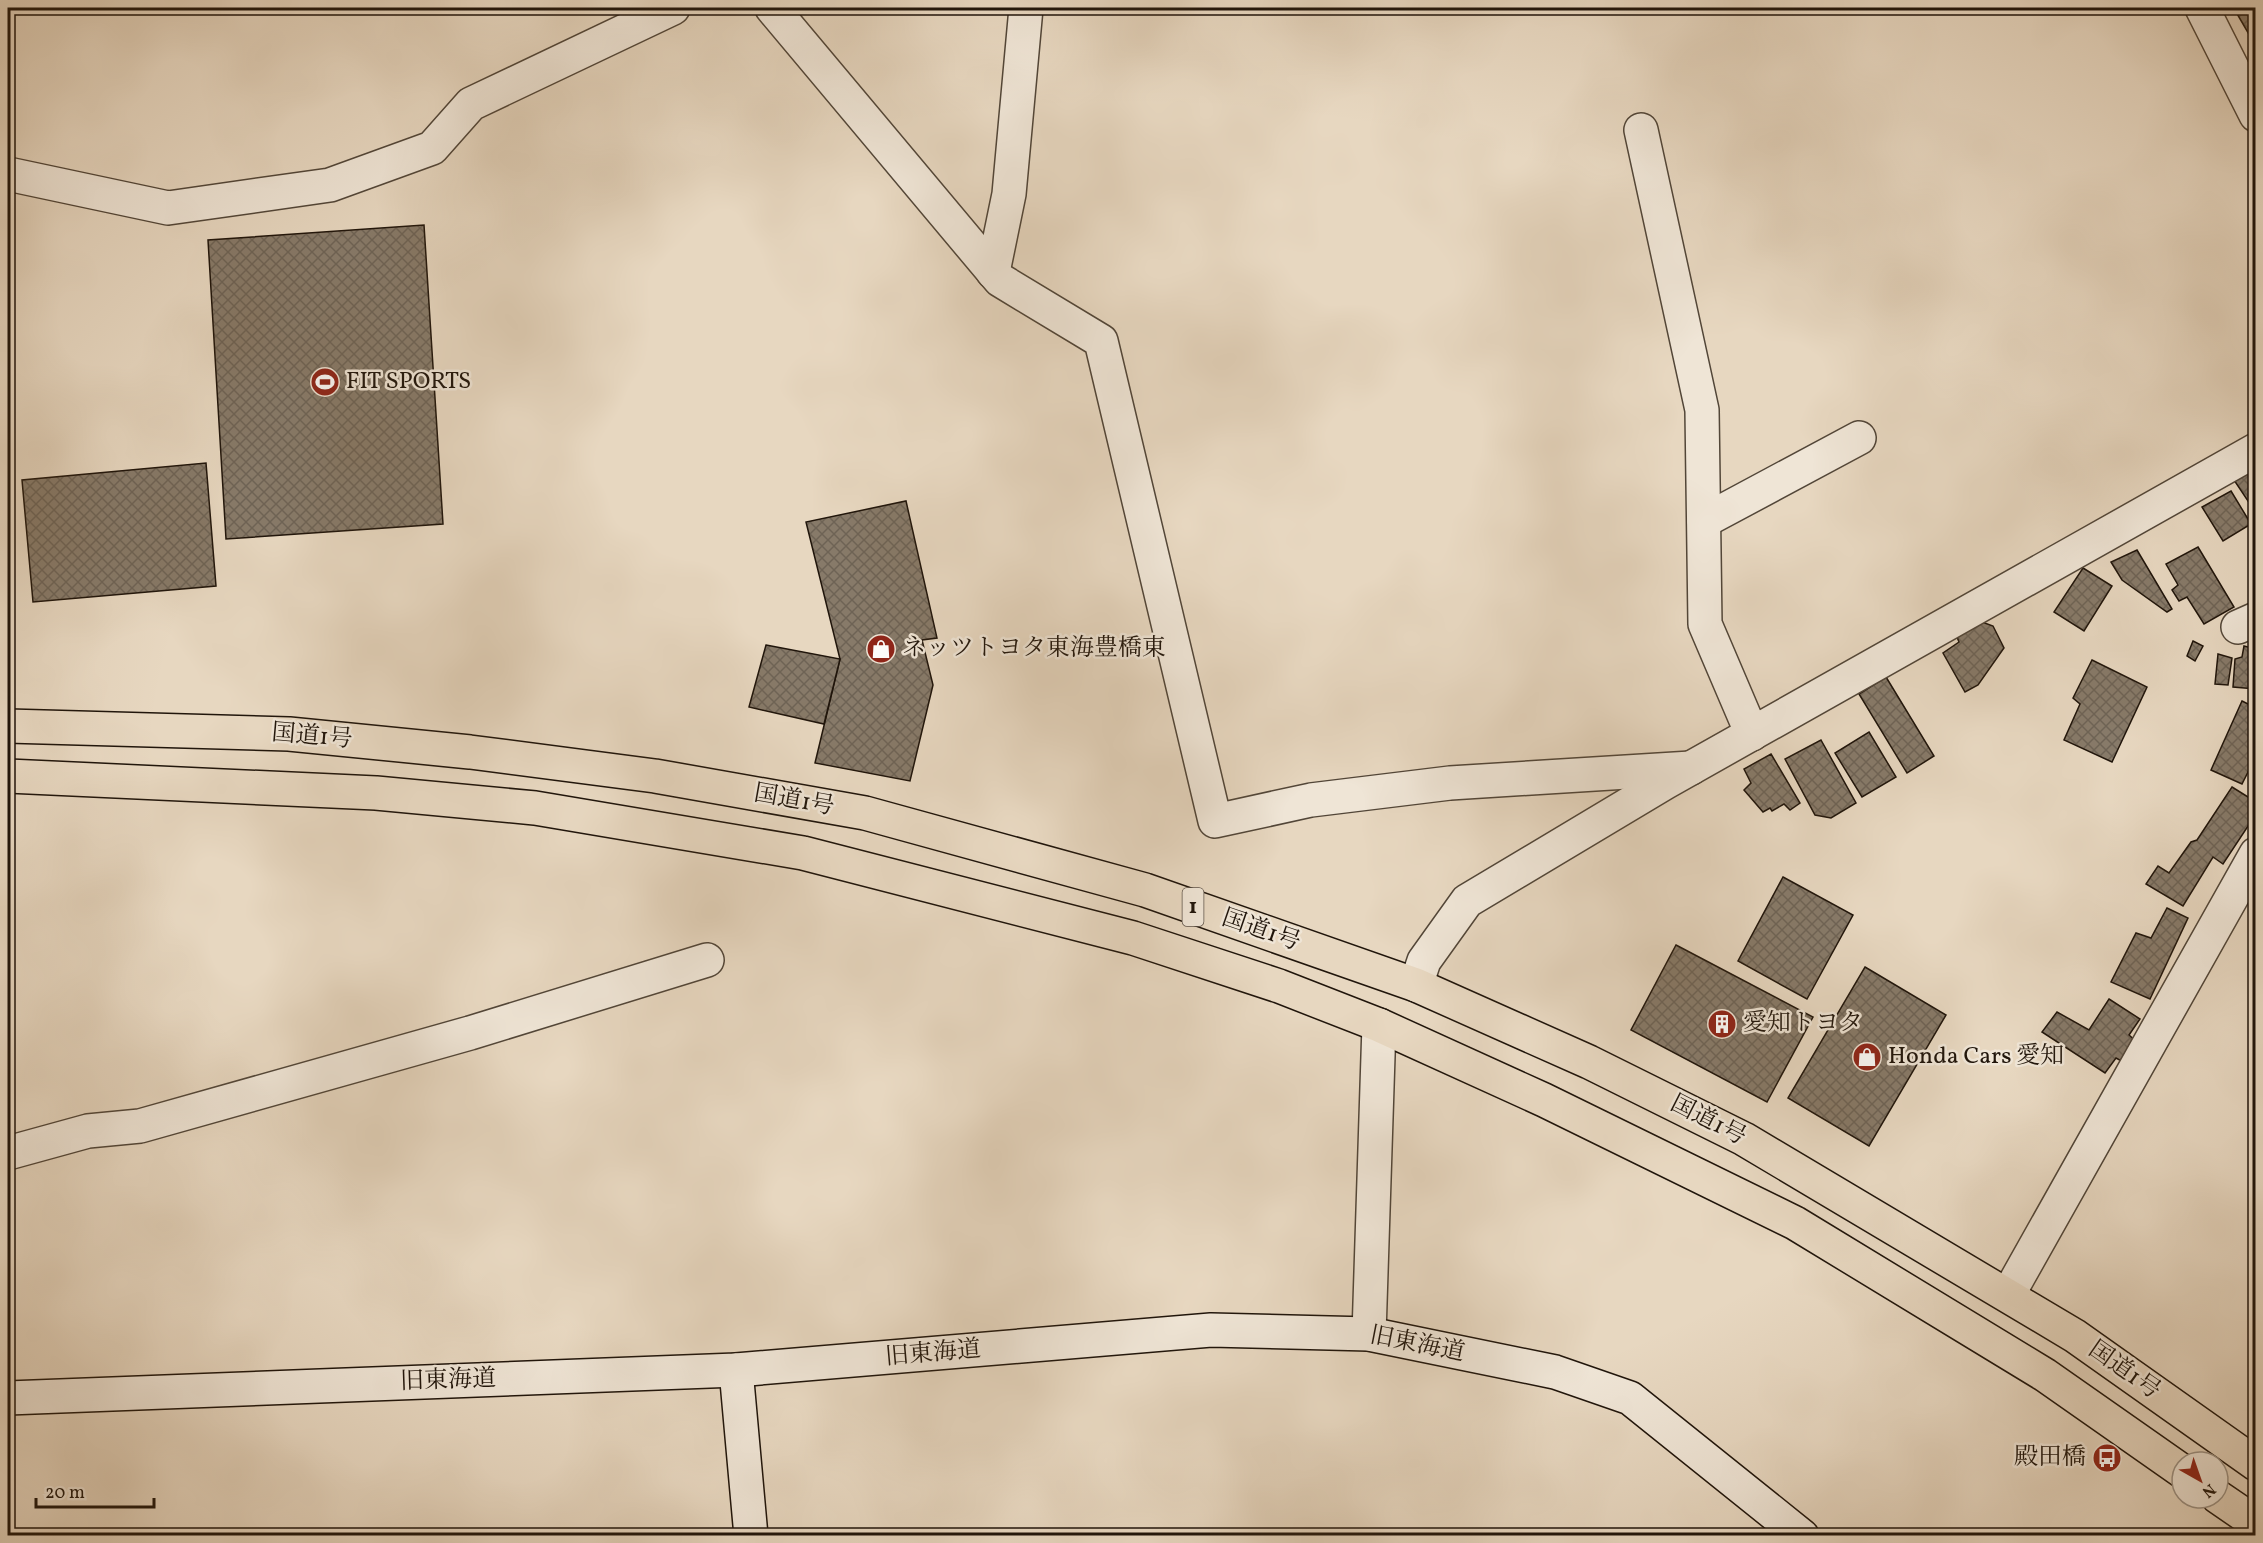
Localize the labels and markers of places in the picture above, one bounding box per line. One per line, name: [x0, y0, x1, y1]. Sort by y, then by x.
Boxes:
place label: FIT SPORTS: [346, 365, 471, 399]
sports icon: FIT SPORTS: [309, 366, 341, 398]
place label: ネッツトヨタ東海豊橋東: [902, 632, 1166, 666]
shop icon: ネッツトヨタ東海豊橋東: [865, 633, 897, 665]
place label: 愛知トヨタ: [1743, 1007, 1863, 1041]
building icon: 愛知トヨタ: [1706, 1008, 1738, 1040]
place label: Honda Cars 愛知: [1888, 1040, 2064, 1074]
shop icon: Honda Cars 愛知: [1851, 1041, 1883, 1073]
place label: 殿田橋: [2014, 1441, 2086, 1475]
bus stop icon: 殿田橋: [2091, 1442, 2123, 1474]

